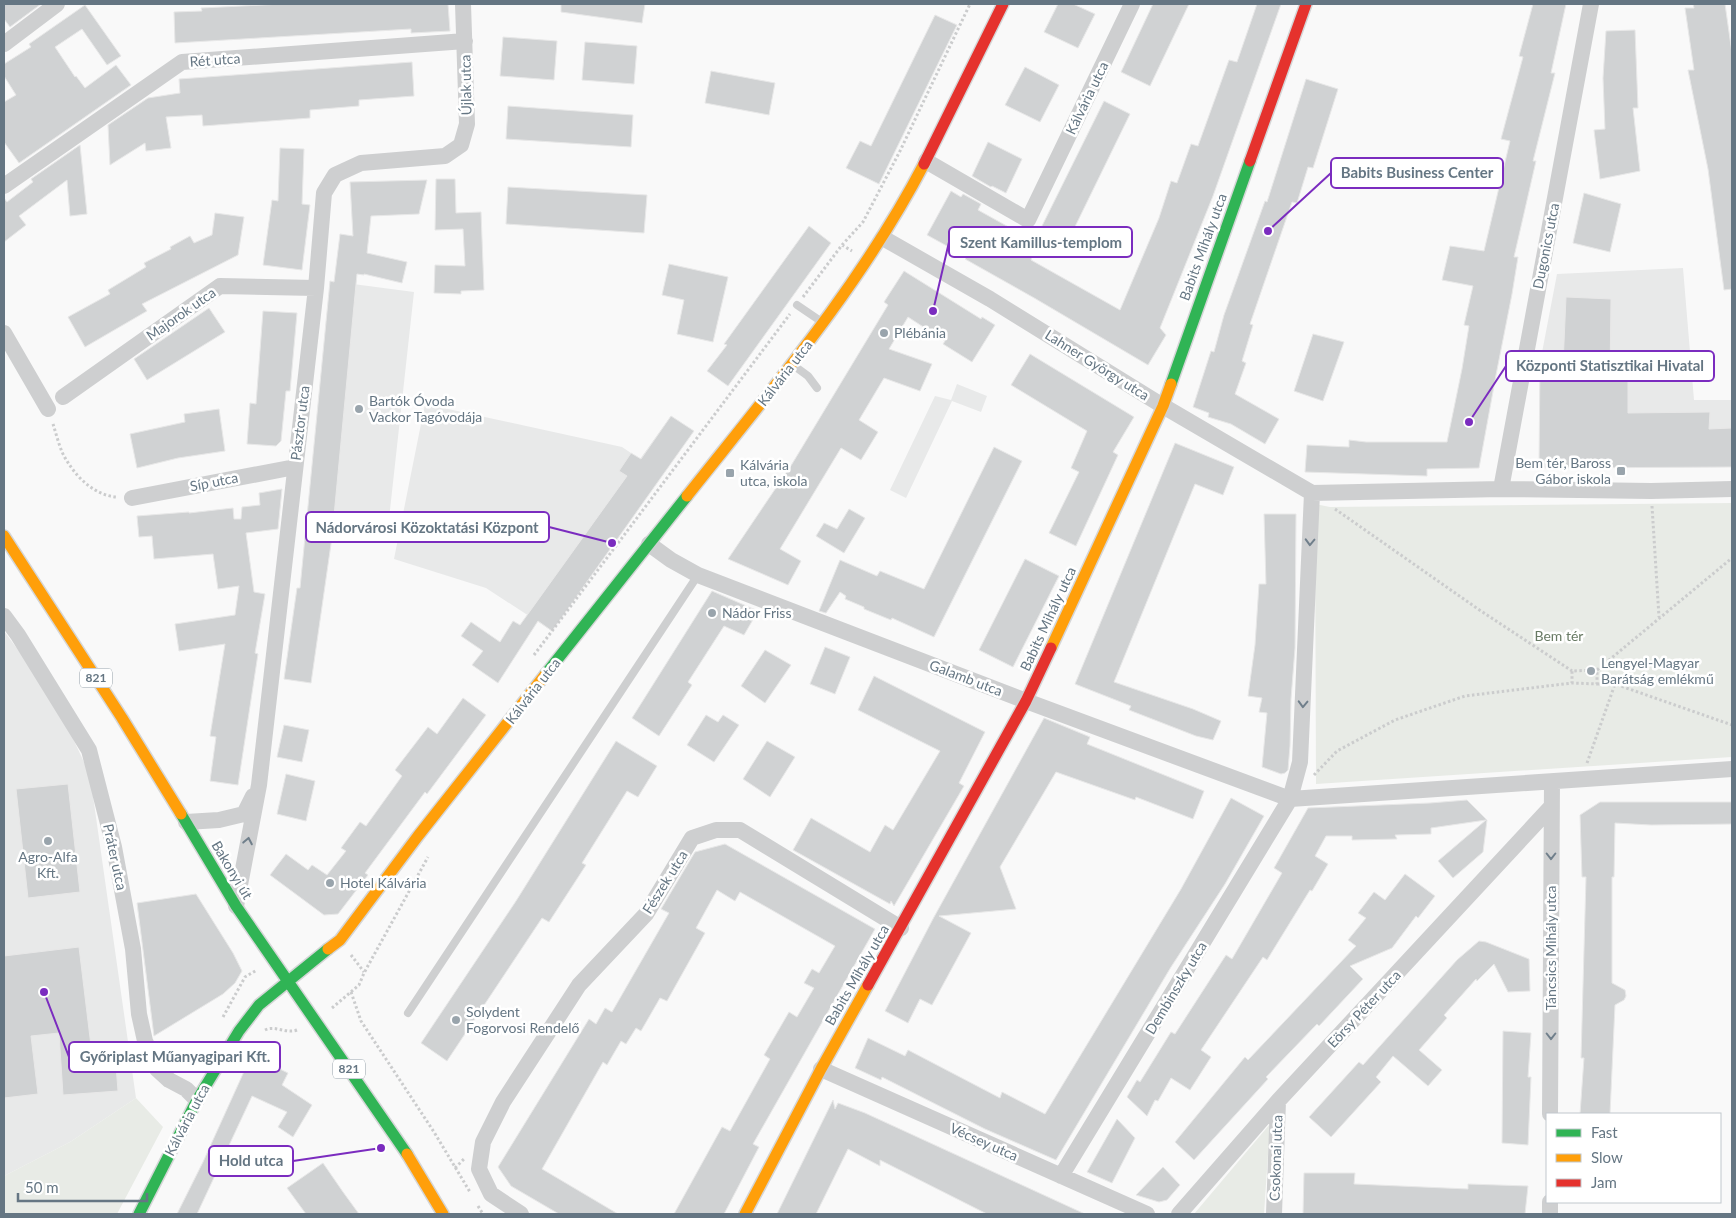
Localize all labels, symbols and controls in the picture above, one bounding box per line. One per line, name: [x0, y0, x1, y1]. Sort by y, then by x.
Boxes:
street label: Rét utca: [189, 49, 241, 70]
street label: Újlak utca: [456, 54, 475, 116]
street label: Kálvária utca: [1062, 59, 1112, 137]
callout: Babits Business Center: [1331, 158, 1503, 188]
text: Babits Business Center: [1341, 163, 1494, 181]
street label: Babits Mihály utca: [1175, 191, 1230, 303]
street label: Dugonics utca: [1529, 201, 1562, 290]
callout: Szent Kamillus-templom: [949, 227, 1132, 257]
text: Szent Kamillus-templom: [960, 233, 1122, 251]
street label: Majorok utca: [143, 283, 219, 344]
place label: Plébánia: [894, 324, 946, 341]
street label: Lahner György utca: [1042, 326, 1153, 403]
marker: Plébánia: [878, 327, 890, 339]
street label: Kálvária utca: [754, 336, 816, 409]
callout: Központi Statisztikai Hivatal: [1506, 351, 1714, 381]
text: Központi Statisztikai Hivatal: [1516, 356, 1704, 374]
street label: Pásztor utca: [286, 385, 313, 461]
place label: Bartók Óvoda Vackor Tagóvodája: [369, 392, 482, 425]
marker: Bartók Óvoda Vackor Tagóvodája: [353, 403, 365, 415]
place label: Bem tér, Baross Gábor iskola: [1515, 454, 1611, 487]
place label: Kálvária utca, iskola: [740, 456, 808, 489]
marker: Bem tér, Baross Gábor iskola: [1615, 465, 1627, 477]
marker: Kálvária utca, iskola: [724, 467, 736, 479]
street label: Síp utca: [188, 469, 239, 495]
callout: Nádorvárosi Közoktatási Központ: [306, 512, 549, 542]
text: Nádorvárosi Közoktatási Központ: [315, 518, 539, 536]
one-way arrow: [1304, 538, 1315, 546]
street label: Babits Mihály utca: [1016, 564, 1079, 674]
place label: Nádor Friss: [722, 604, 792, 621]
marker: Nádor Friss: [706, 607, 718, 619]
park label: Bem tér: [1535, 627, 1583, 644]
street label: Kálvária utca: [502, 654, 564, 727]
place label: Lengyel-Magyar Barátság emlékmű: [1601, 654, 1714, 687]
street label: Galamb utca: [927, 656, 1005, 699]
marker: Lengyel-Magyar Barátság emlékmű: [1585, 665, 1597, 677]
road number: 821: [80, 668, 112, 688]
one-way arrow: [1297, 700, 1308, 708]
street label: Práter utca: [100, 822, 131, 892]
marker: Agro-Alfa Kft.: [42, 835, 54, 847]
street label: Bakonyi út: [208, 837, 256, 902]
one-way arrow: [242, 837, 253, 846]
street label: Fészek utca: [638, 847, 691, 917]
place label: Agro-Alfa Kft.: [18, 848, 78, 881]
one-way arrow: [1546, 852, 1556, 860]
place label: Hotel Kálvária: [340, 874, 427, 891]
marker: Hotel Kálvária: [324, 877, 336, 889]
street label: Táncsics Mihály utca: [1542, 885, 1559, 1011]
street label: Babits Mihály utca: [821, 922, 892, 1028]
street label: Dembinszky utca: [1141, 938, 1210, 1037]
street label: Eörsy Péter utca: [1323, 966, 1404, 1051]
place label: Solydent Fogorvosi Rendelő: [466, 1003, 579, 1036]
marker: Solydent Fogorvosi Rendelő: [450, 1014, 462, 1026]
one-way arrow: [1545, 1032, 1556, 1040]
callout: Győriplast Műanyagipari Kft.: [69, 1042, 280, 1072]
text: Győriplast Műanyagipari Kft.: [80, 1047, 270, 1065]
road number: 821: [333, 1060, 365, 1078]
street label: Kálvária utca: [161, 1081, 213, 1159]
legend: [1546, 1113, 1721, 1203]
street label: Csokonai utca: [1266, 1115, 1285, 1201]
street label: Vécsey utca: [948, 1119, 1021, 1164]
text: Fast: [1591, 1123, 1618, 1141]
callout: Hold utca: [209, 1146, 293, 1176]
text: Slow: [1591, 1148, 1623, 1166]
text: Hold utca: [219, 1151, 283, 1169]
scale bar: [18, 1170, 146, 1202]
text: Jam: [1591, 1173, 1617, 1191]
text: 50 m: [25, 1178, 59, 1196]

